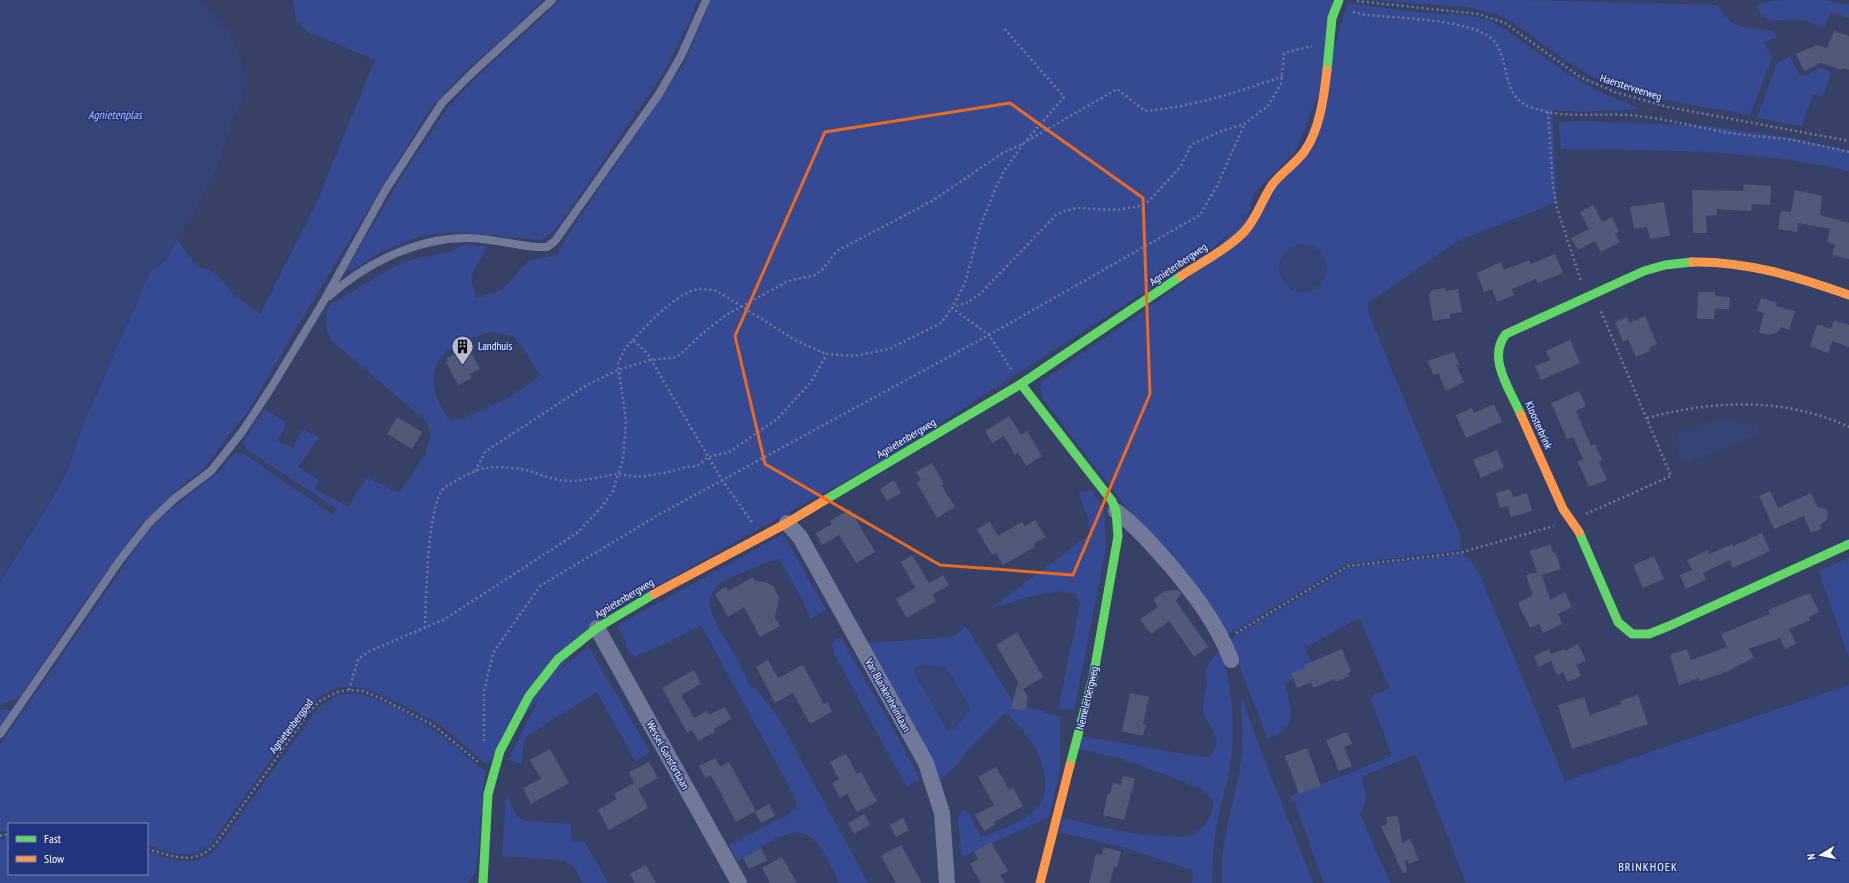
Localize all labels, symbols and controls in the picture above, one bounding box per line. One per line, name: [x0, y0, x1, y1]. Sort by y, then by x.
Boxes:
street label: Haersterveerweg: [1598, 70, 1664, 104]
water label: Agnietenplas: [88, 107, 144, 122]
street label: Agnietenbergweg: [1146, 239, 1210, 288]
building icon: Landhuis: [450, 333, 476, 366]
place label: Landhuis: [478, 339, 512, 353]
street label: Kloosterbrink: [1522, 399, 1556, 452]
street label: Agnietenbergweg: [874, 415, 938, 461]
street label: Agnietenbergweg: [592, 575, 656, 621]
street label: Van Blankenheimlaan: [862, 655, 914, 734]
street label: Nemelerbergweg: [1073, 665, 1101, 731]
street label: Agnietenbergpad: [266, 696, 316, 756]
street label: Wessel Gansfortlaan: [643, 718, 693, 792]
legend: [8, 823, 148, 875]
text: Fast: [44, 831, 62, 846]
north arrow: [1801, 835, 1841, 875]
text: Slow: [44, 851, 65, 866]
text: N: [1804, 853, 1819, 861]
district label: BRINKHOEK: [1618, 859, 1678, 874]

